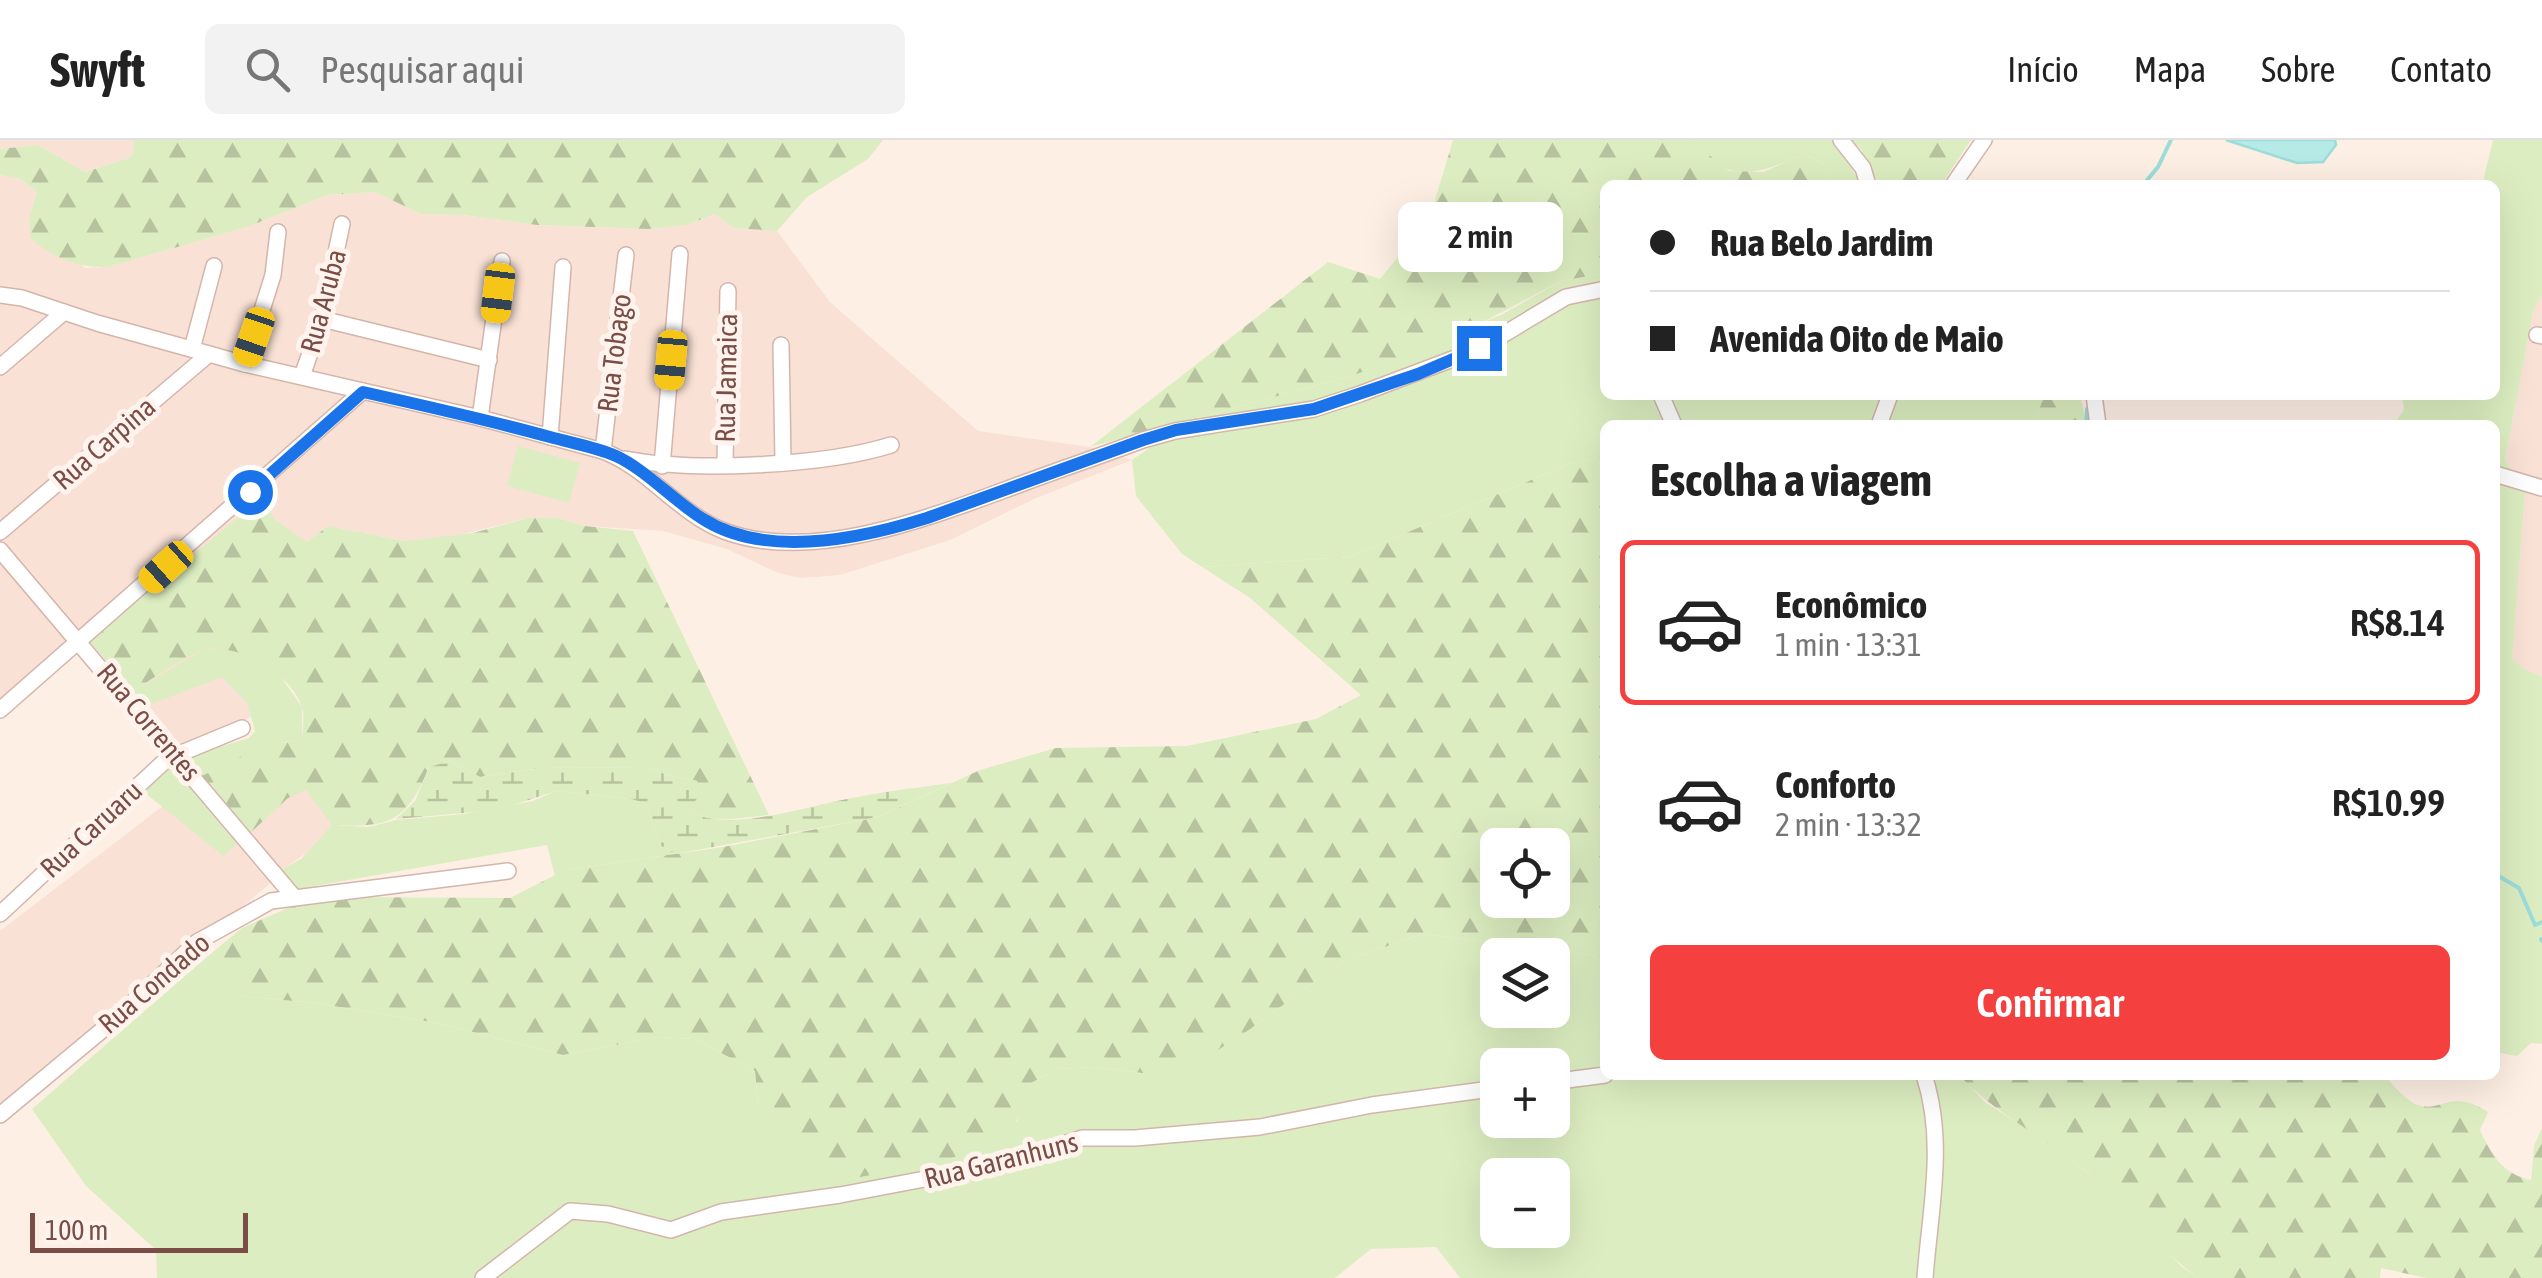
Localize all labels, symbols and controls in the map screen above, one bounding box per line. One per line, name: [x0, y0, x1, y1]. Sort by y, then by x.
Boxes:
search box: [205, 24, 905, 114]
text: Swyft: [50, 42, 145, 97]
icon: search: [240, 42, 295, 97]
text: Pesquisar aqui: [320, 48, 524, 91]
text: Início: [2007, 49, 2079, 89]
text: Mapa: [2134, 49, 2206, 89]
text: Sobre: [2261, 49, 2335, 89]
text: Contato: [2390, 49, 2492, 89]
callout: 2 min: [1396, 203, 1562, 273]
text: 2 min: [1448, 218, 1513, 255]
text: Rua Belo Jardim: [1710, 221, 1933, 264]
street label: Rua Aruba: [294, 246, 352, 356]
car: [479, 261, 517, 325]
street label: Rua Tobago: [591, 292, 637, 414]
car: [230, 304, 278, 370]
street label: Rua Jamaica: [709, 313, 743, 443]
text: Avenida Oito de Maio: [1710, 317, 2004, 360]
route end: [1457, 326, 1502, 371]
car: [653, 329, 689, 391]
street label: Rua Carpina: [46, 390, 162, 496]
text: Escolha a viagem: [1650, 454, 1932, 506]
route start: [228, 470, 273, 515]
car: [134, 536, 198, 598]
icon: car: [1655, 578, 1745, 668]
text: Econômico: [1775, 583, 1927, 626]
text: R$8.14: [2350, 601, 2445, 644]
text: 1 min · 13:31: [1775, 626, 1922, 663]
street label: Rua Correntes: [91, 657, 207, 787]
icon: car: [1655, 758, 1745, 848]
text: Conforto: [1775, 763, 1896, 806]
street label: Rua Caruaru: [34, 774, 148, 884]
text: R$10.99: [2332, 781, 2445, 824]
text: 2 min · 13:32: [1775, 806, 1922, 843]
map controls: [1480, 828, 1570, 1248]
button: locate: [1480, 828, 1570, 918]
street label: Rua Condado: [92, 926, 216, 1040]
button: layers: [1480, 938, 1570, 1028]
button: Confirmar: [1650, 945, 2450, 1060]
button: +: [1480, 1048, 1570, 1138]
street label: Rua Garanhuns: [921, 1125, 1081, 1195]
button: −: [1480, 1158, 1570, 1248]
scale bar: [30, 1208, 248, 1252]
text: 100 m: [45, 1214, 108, 1246]

